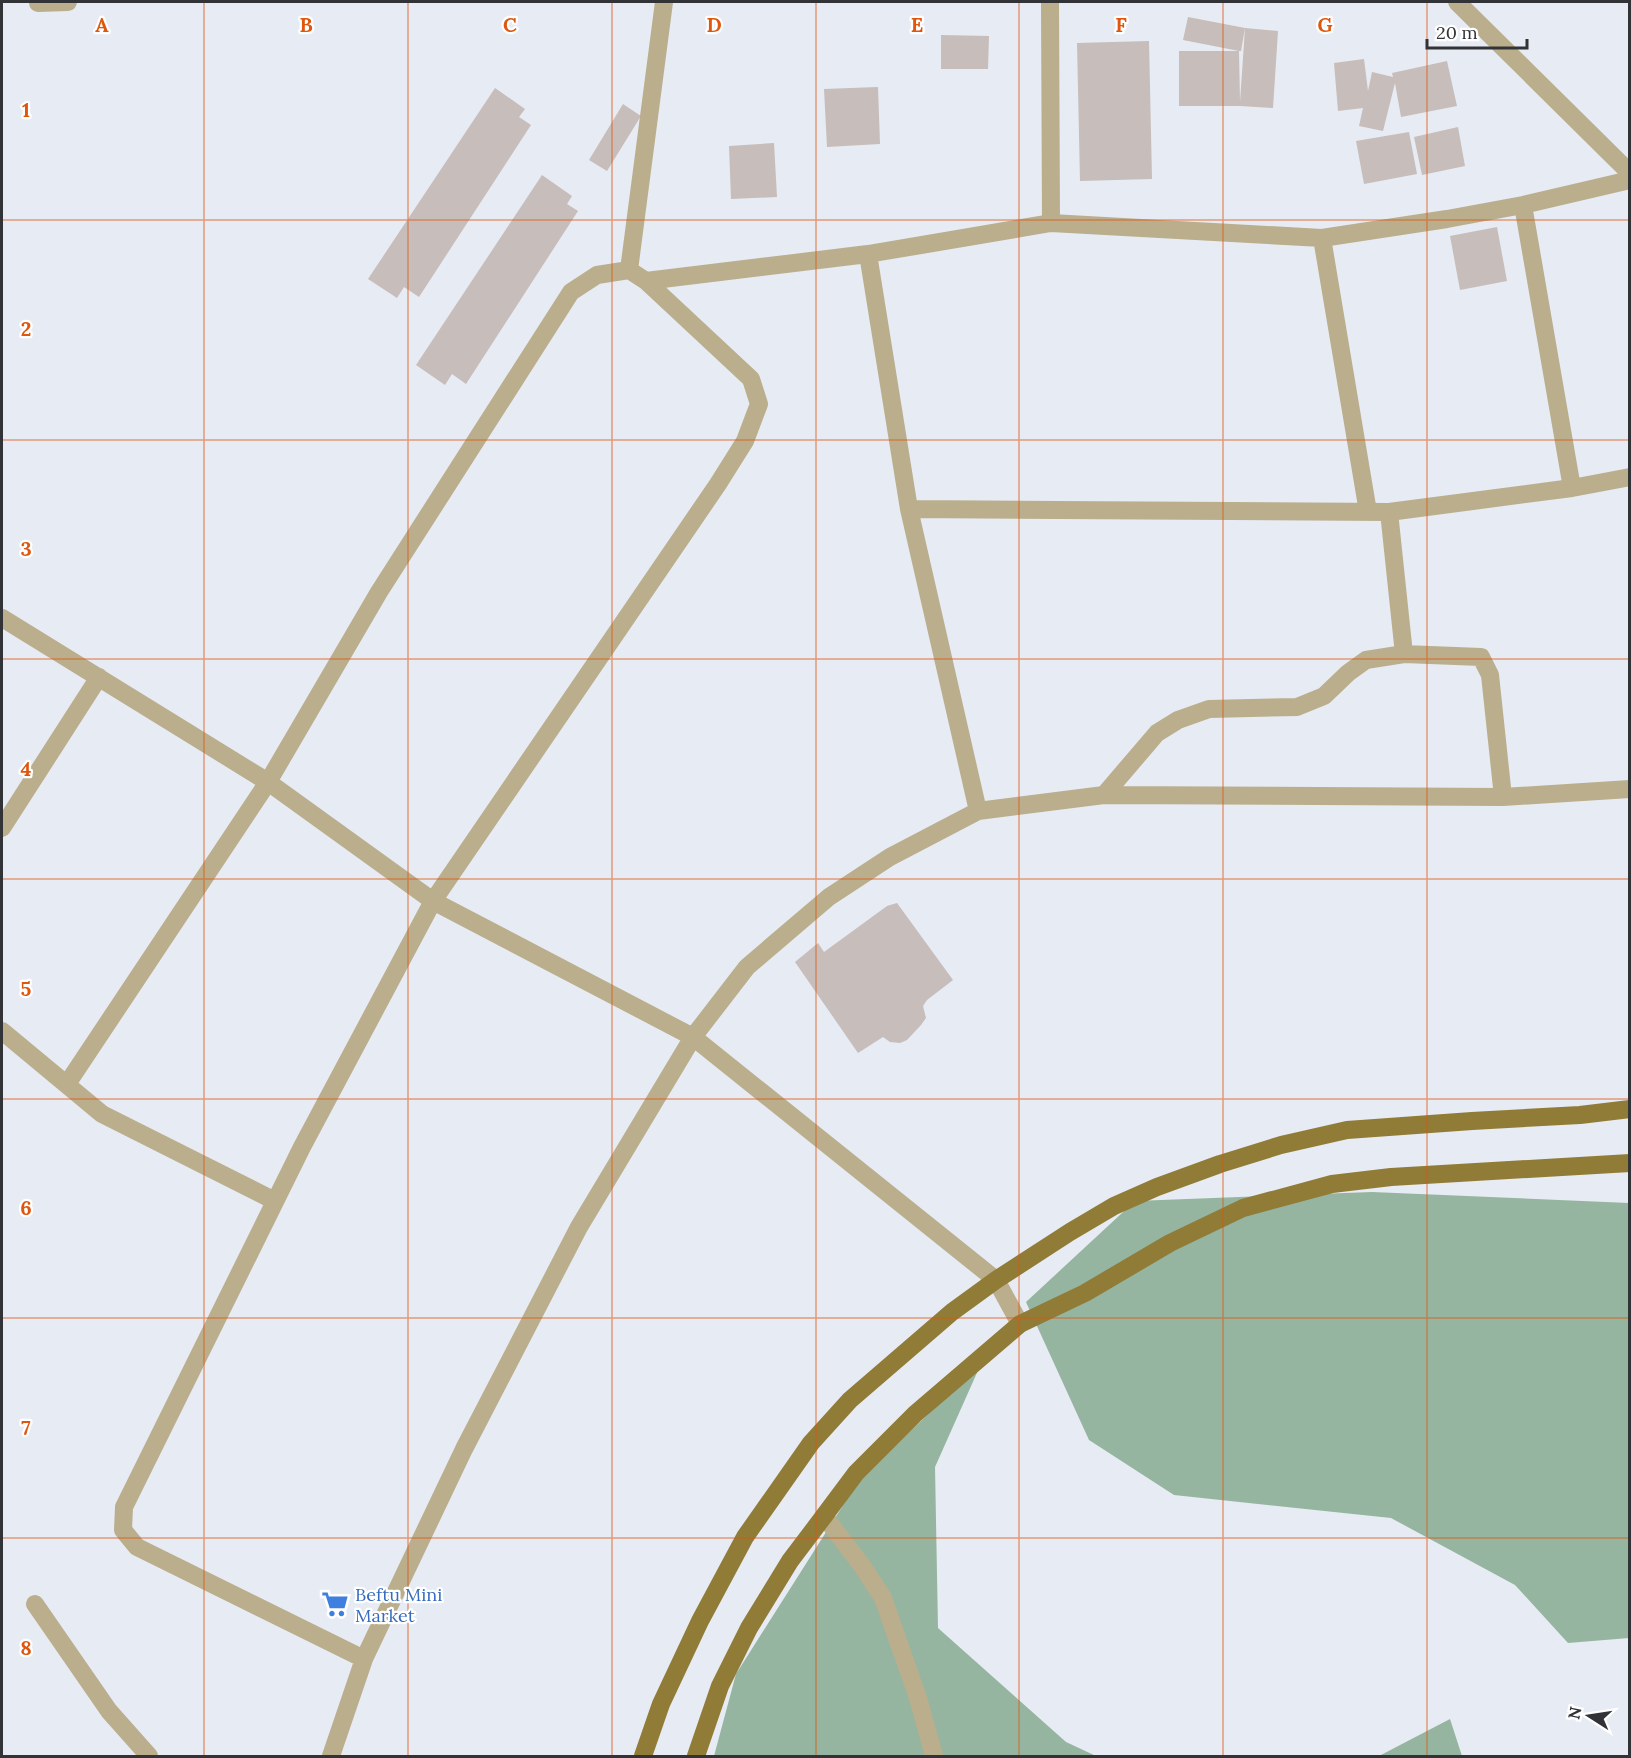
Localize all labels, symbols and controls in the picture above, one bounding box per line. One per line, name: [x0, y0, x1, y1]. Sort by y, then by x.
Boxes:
text: A: [95, 12, 109, 37]
text: B: [299, 12, 313, 37]
text: C: [503, 12, 517, 37]
text: D: [706, 12, 722, 37]
text: E: [911, 12, 923, 37]
text: F: [1115, 12, 1127, 37]
text: G: [1317, 12, 1333, 37]
scale bar: [1427, 12, 1528, 50]
text: 20 m: [1436, 21, 1478, 44]
text: 1: [22, 97, 30, 122]
text: 2: [21, 316, 31, 341]
text: 3: [20, 536, 32, 561]
text: 4: [21, 756, 32, 781]
text: 5: [21, 976, 32, 1001]
text: 6: [20, 1195, 32, 1220]
text: 7: [21, 1415, 31, 1440]
place label: Beftu Mini Market: [355, 1583, 442, 1627]
supermarket icon: Beftu Mini Market: [320, 1589, 350, 1619]
text: 8: [20, 1635, 32, 1660]
north arrow: [1559, 1686, 1619, 1746]
text: N: [1563, 1705, 1585, 1721]

